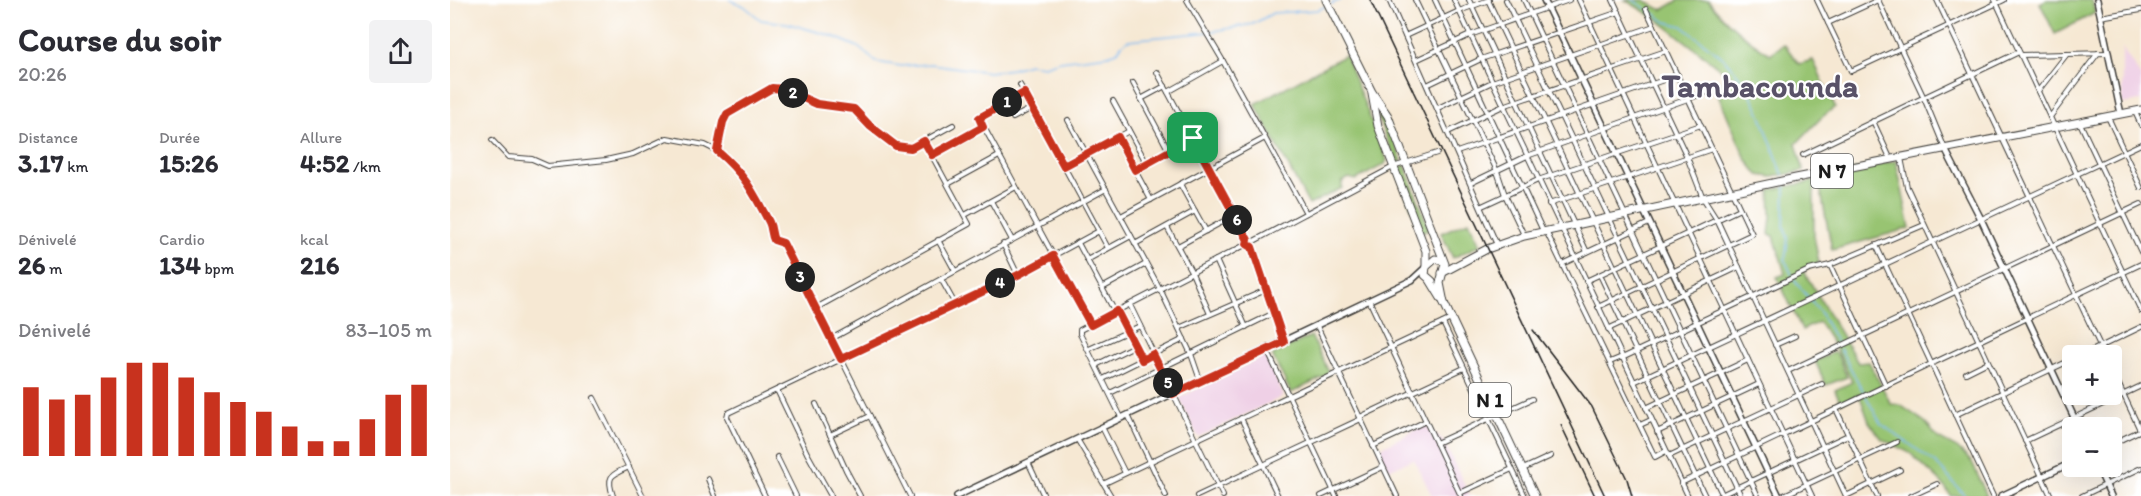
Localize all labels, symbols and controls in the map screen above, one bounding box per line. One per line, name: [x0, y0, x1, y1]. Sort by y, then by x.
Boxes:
text: Course du soir: [18, 20, 221, 59]
button: share: [369, 20, 432, 83]
text: 20:26: [18, 62, 67, 86]
district label: Tambacounda: [1661, 66, 1859, 105]
pin: 2: [778, 78, 808, 108]
text: 2: [789, 83, 797, 102]
pin: 1: [992, 87, 1022, 117]
text: 1: [1003, 92, 1011, 111]
pin: [1167, 112, 1218, 163]
icon: arrive: [1176, 121, 1209, 154]
text: Distance: [18, 128, 78, 147]
text: Durée: [159, 128, 200, 147]
text: Allure: [300, 128, 342, 147]
text: 3.17: [18, 147, 64, 179]
text: 15:26: [159, 147, 219, 179]
text: 4:52: [300, 147, 349, 179]
road number: N 7: [1811, 154, 1853, 188]
text: km: [64, 157, 88, 176]
text: /km: [349, 157, 381, 176]
pin: 6: [1222, 205, 1252, 235]
text: 6: [1233, 210, 1241, 229]
text: Dénivelé: [18, 230, 77, 249]
text: Cardio: [159, 230, 205, 249]
text: kcal: [300, 230, 328, 249]
text: 26: [18, 249, 45, 281]
text: 134: [159, 249, 201, 281]
text: 216: [300, 249, 340, 281]
text: m: [45, 259, 63, 278]
text: bpm: [201, 259, 234, 278]
pin: 3: [785, 262, 815, 292]
text: 3: [796, 267, 804, 286]
pin: 4: [985, 268, 1015, 298]
text: 4: [995, 273, 1005, 292]
text: Dénivelé: [18, 318, 91, 342]
text: 83–105 m: [346, 318, 432, 342]
map controls: [2062, 345, 2122, 477]
button: +: [2062, 345, 2122, 405]
pin: 5: [1153, 368, 1183, 398]
text: 5: [1164, 373, 1172, 392]
road number: N 1: [1469, 383, 1511, 417]
button: −: [2062, 417, 2122, 477]

